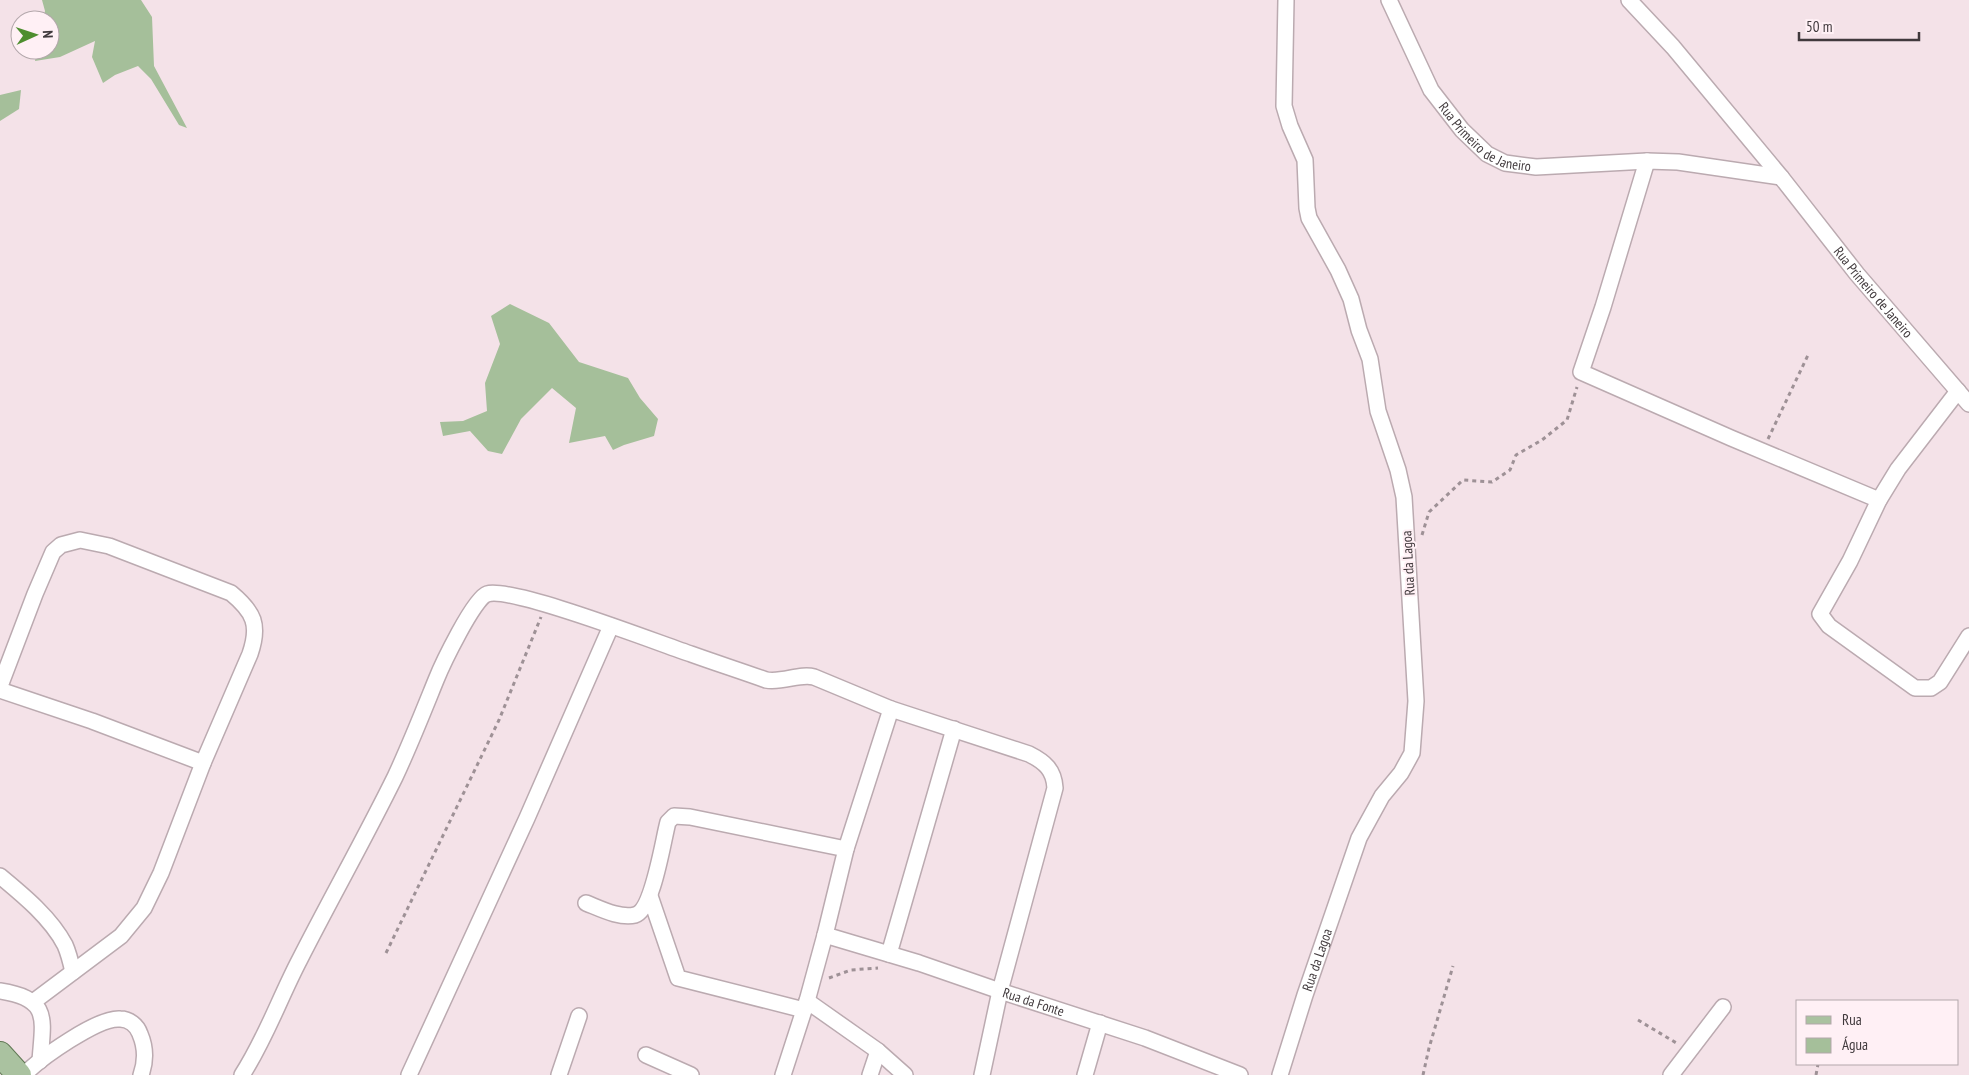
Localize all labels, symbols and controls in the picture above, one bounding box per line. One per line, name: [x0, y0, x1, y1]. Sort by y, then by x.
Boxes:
north arrow: [10, 10, 60, 60]
scale bar: [1799, 10, 1919, 42]
text: 50 m: [1806, 17, 1832, 36]
text: N: [39, 30, 57, 39]
street label: Rua Primeiro de Janeiro: [1435, 99, 1532, 175]
street label: Rua Primeiro de Janeiro: [1830, 243, 1917, 341]
street label: Rua da Lagoa: [1397, 530, 1419, 596]
street label: Rua da Lagoa: [1298, 926, 1336, 993]
street label: Rua da Fonte: [1000, 983, 1067, 1020]
legend: [1796, 1000, 1959, 1065]
text: Rua: [1842, 1010, 1862, 1029]
text: Água: [1842, 1035, 1868, 1054]

